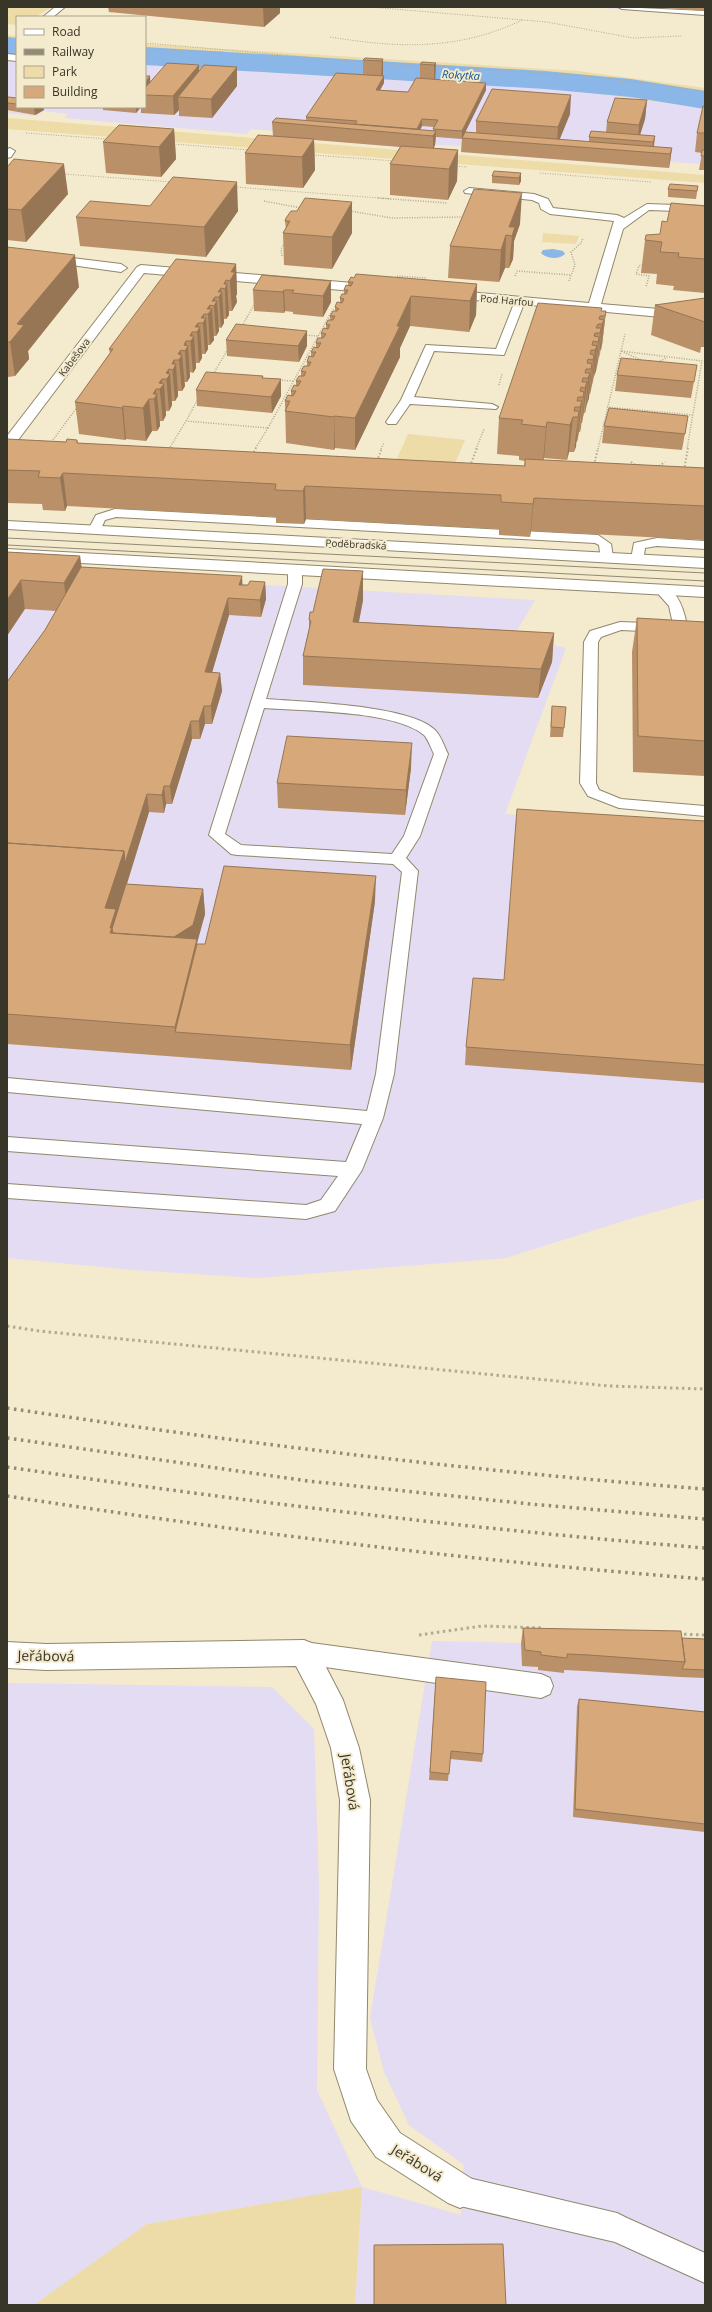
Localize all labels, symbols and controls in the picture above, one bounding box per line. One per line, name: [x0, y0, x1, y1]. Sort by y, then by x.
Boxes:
legend: [16, 16, 146, 108]
text: Road: [52, 23, 81, 40]
text: Railway: [52, 43, 95, 60]
text: Park: [52, 63, 78, 80]
water label: Rokytka: [442, 66, 480, 83]
text: Building: [52, 83, 98, 100]
street label: Pod Harfou: [480, 291, 534, 309]
street label: Kabešova: [55, 335, 93, 379]
street label: Poděbradská: [325, 535, 387, 553]
street label: Jeřábová: [15, 1645, 75, 1665]
street label: Jeřábová: [336, 1750, 364, 1812]
street label: Jeřábová: [386, 2138, 446, 2186]

